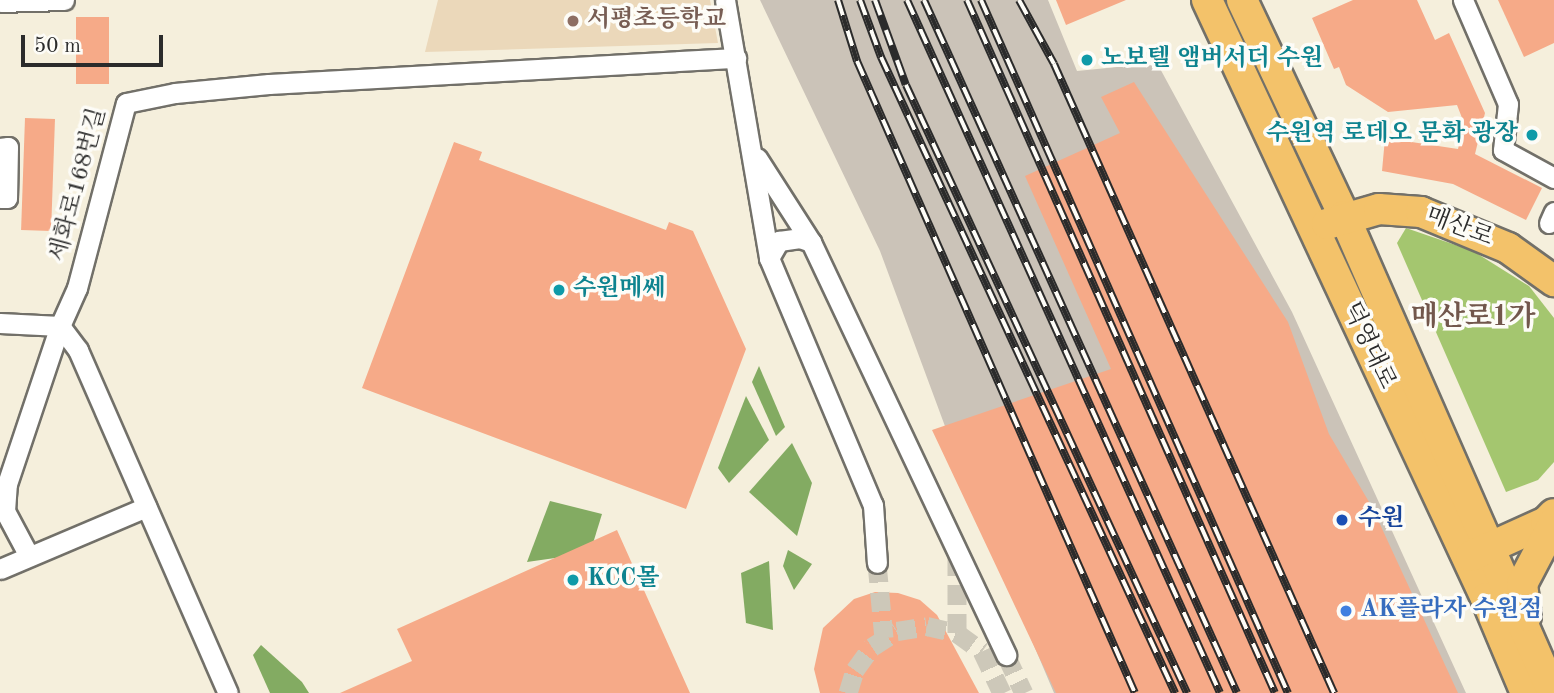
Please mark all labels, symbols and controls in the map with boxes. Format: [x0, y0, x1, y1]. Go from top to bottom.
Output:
place label: 서평초등학교 [587, 7, 726, 35]
marker: 서평초등학교 [565, 13, 581, 29]
scale bar [24, 21, 166, 65]
text: 50 m [34, 36, 81, 57]
place label: 노보텔 앰버서더 수원 [1101, 46, 1323, 74]
marker: 노보텔 앰버서더 수원 [1079, 52, 1095, 68]
street label: 세화로168번길 [45, 105, 113, 265]
place label: 수원역 로데오 문화 광장 [1266, 121, 1518, 149]
marker: 수원역 로데오 문화 광장 [1524, 127, 1540, 143]
street label: 매산로 [1421, 202, 1497, 254]
place label: 수원메쎄 [573, 276, 666, 304]
marker: 수원메쎄 [551, 282, 567, 298]
street label: 덕영대로 [1335, 298, 1401, 394]
district label: 매산로1가 [1411, 301, 1535, 335]
place label: 수원 [1358, 506, 1404, 534]
marker: 수원 [1332, 510, 1352, 530]
place label: KCC몰 [587, 566, 659, 594]
marker: KCC몰 [565, 572, 581, 588]
place label: AK플라자 수원점 [1360, 597, 1542, 625]
marker: AK플라자 수원점 [1338, 603, 1354, 619]

